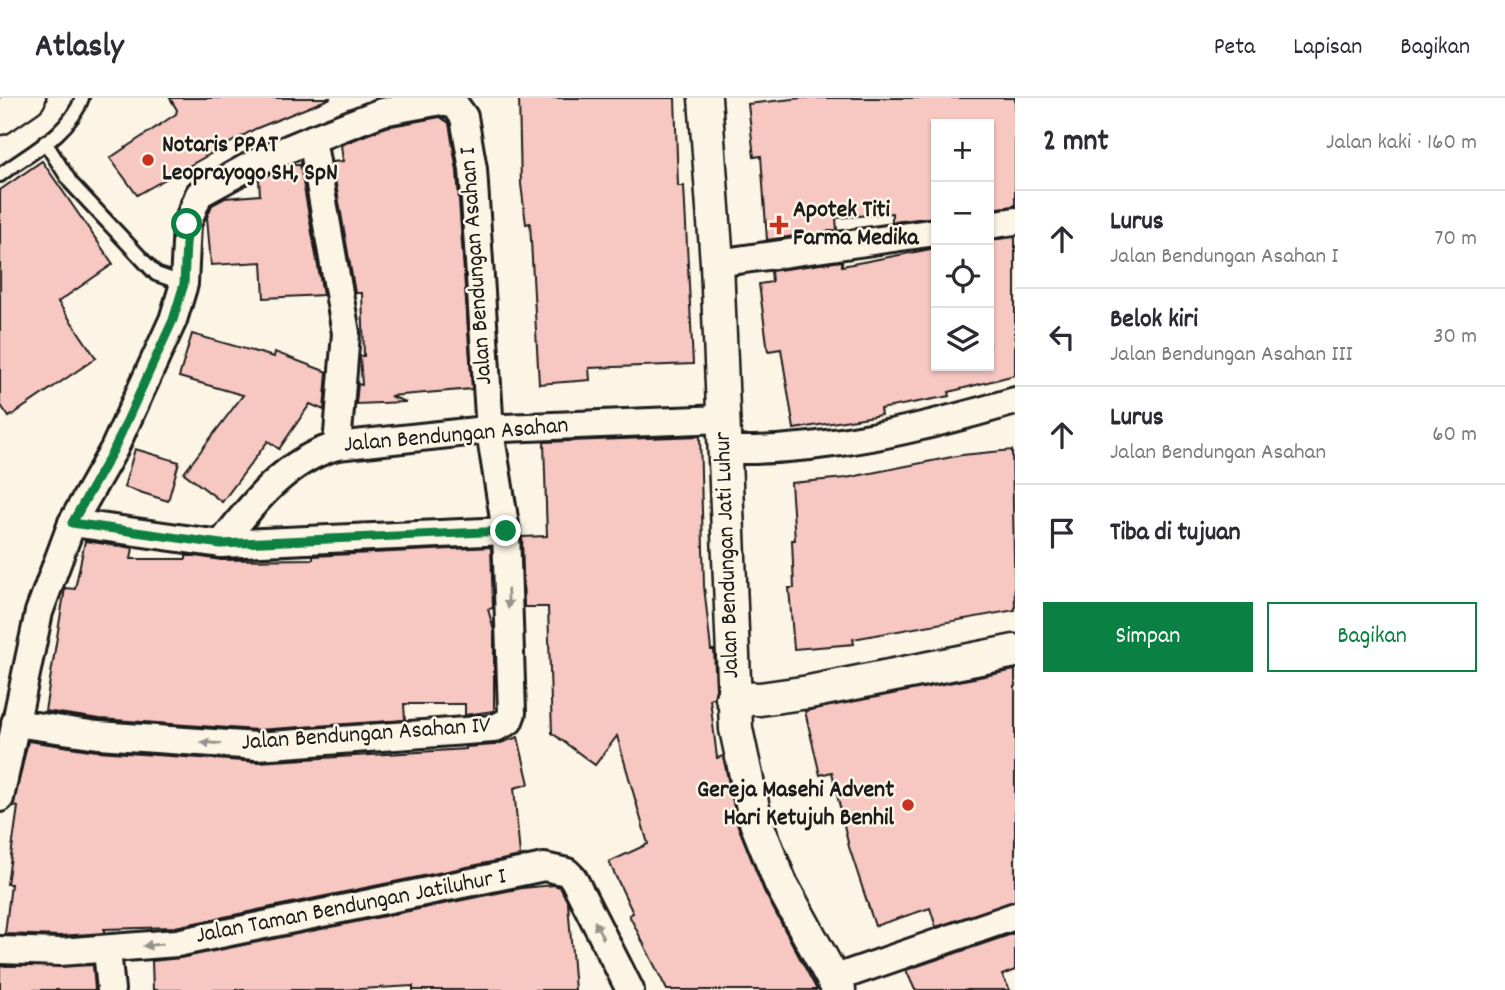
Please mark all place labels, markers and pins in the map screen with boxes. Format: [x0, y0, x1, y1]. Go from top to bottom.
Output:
place label: Notaris PPAT Leoprayogo SH, SpN [162, 129, 338, 191]
marker: Notaris PPAT Leoprayogo SH, SpN [140, 152, 156, 168]
place label: Apotek Titi Farma Medika [793, 194, 919, 256]
marker: Apotek Titi Farma Medika [771, 217, 787, 233]
place label: Gereja Masehi Advent Hari Ketujuh Benhil [697, 774, 894, 836]
marker: Gereja Masehi Advent Hari Ketujuh Benhil [900, 797, 916, 813]

